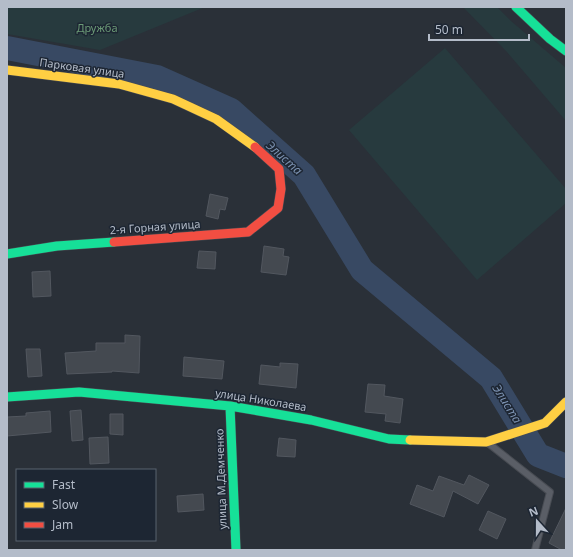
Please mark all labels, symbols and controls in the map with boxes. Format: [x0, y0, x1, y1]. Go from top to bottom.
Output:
scale bar [429, 16, 529, 42]
park label: Дружба [76, 20, 118, 35]
text: 50 m [435, 21, 463, 38]
street label: Парковая улица [39, 54, 126, 81]
water label: Элиста [263, 137, 306, 179]
street label: 2-я Горная улица [109, 216, 201, 237]
water label: Элиста [489, 381, 526, 427]
street label: улица Николаева [214, 385, 308, 414]
street label: улица М.Демченко [211, 428, 230, 530]
legend [16, 469, 156, 541]
text: Fast [52, 476, 76, 493]
text: Slow [52, 496, 79, 513]
north arrow [517, 501, 557, 541]
text: N [526, 503, 540, 520]
text: Jam [51, 516, 73, 533]

